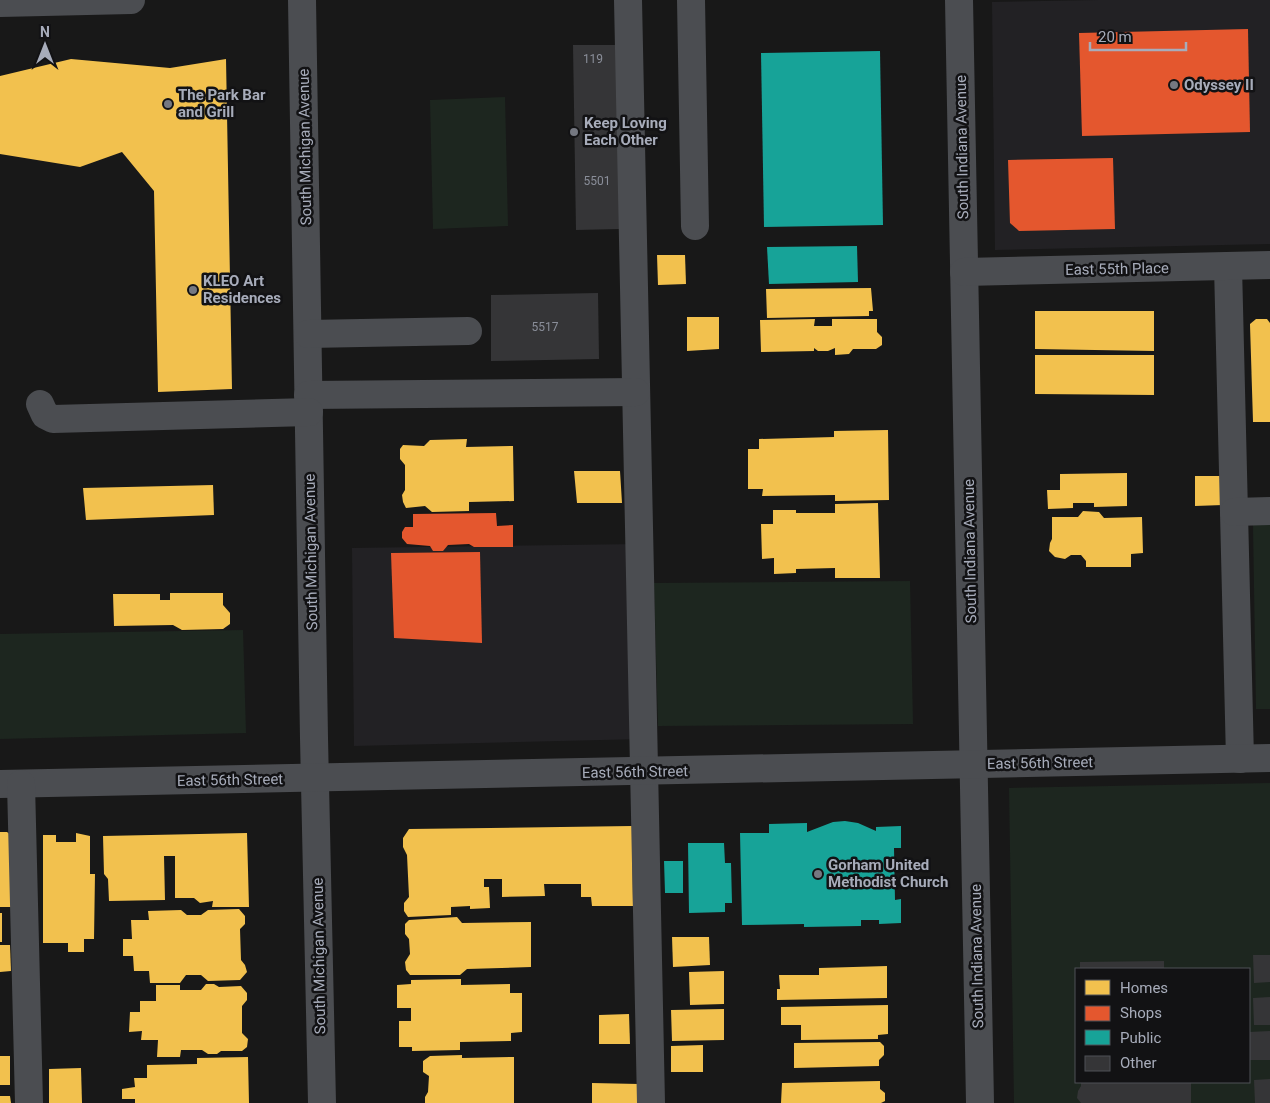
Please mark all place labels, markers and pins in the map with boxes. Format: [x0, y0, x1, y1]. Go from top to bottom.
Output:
place label: Odyssey II [1184, 76, 1254, 94]
marker: Odyssey II [1168, 79, 1180, 91]
place label: The Park Bar and Grill [178, 86, 266, 121]
marker: The Park Bar and Grill [162, 98, 174, 110]
place label: Keep Loving Each Other [584, 114, 667, 149]
marker: Keep Loving Each Other [568, 126, 580, 138]
place label: KLEO Art Residences [203, 272, 281, 307]
marker: KLEO Art Residences [187, 284, 199, 296]
place label: Gorham United Methodist Church [828, 856, 948, 891]
marker: Gorham United Methodist Church [812, 868, 824, 880]

